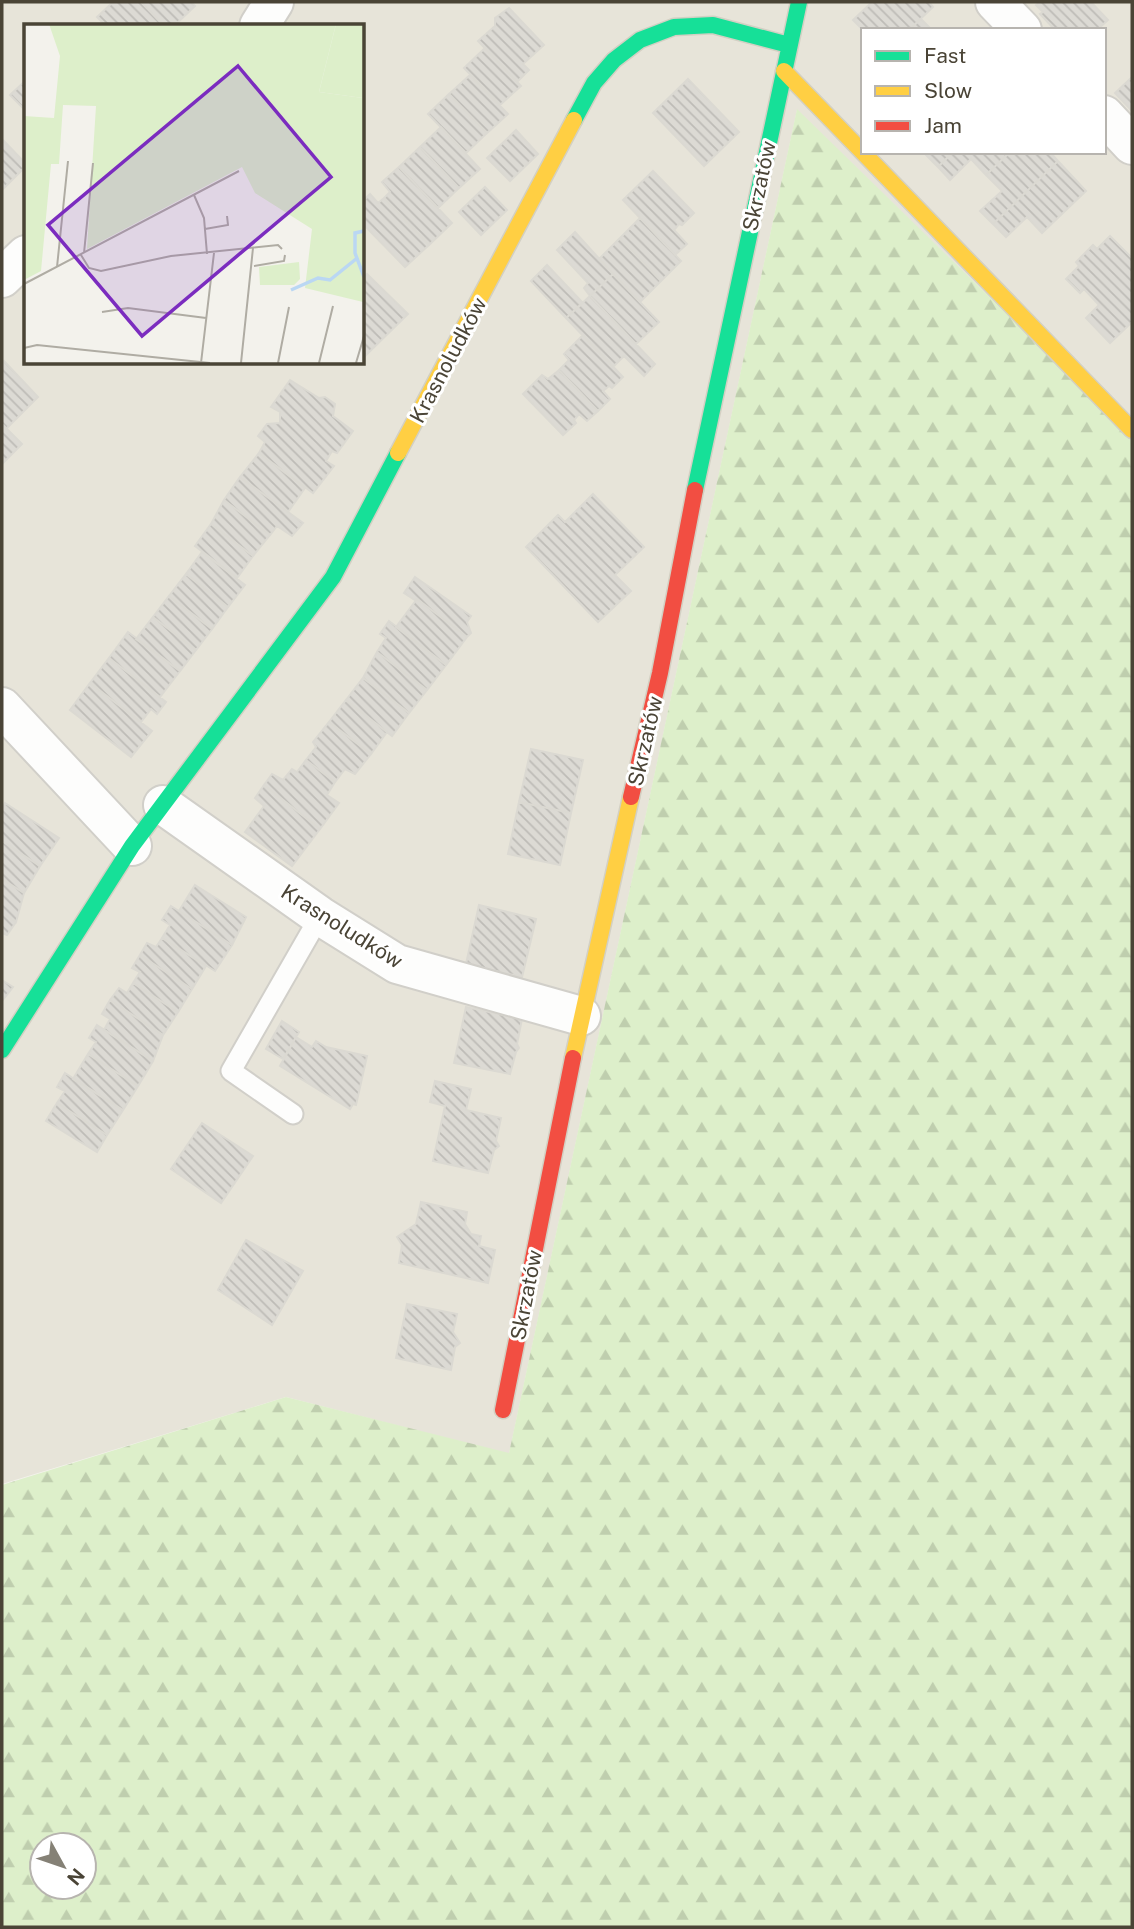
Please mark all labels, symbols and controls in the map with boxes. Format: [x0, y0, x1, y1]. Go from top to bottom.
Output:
inset map [24, 24, 364, 364]
legend [861, 28, 1106, 154]
text: Fast [924, 43, 966, 68]
text: Slow [924, 78, 972, 103]
text: Jam [924, 113, 962, 138]
street label: Skrzatów [737, 139, 781, 233]
street label: Krasnoludków [404, 293, 492, 427]
street label: Skrzatów [623, 694, 667, 788]
street label: Krasnoludków [277, 879, 407, 973]
street label: Skrzatów [505, 1248, 547, 1342]
north arrow [28, 1831, 98, 1901]
text: N [63, 1864, 89, 1890]

